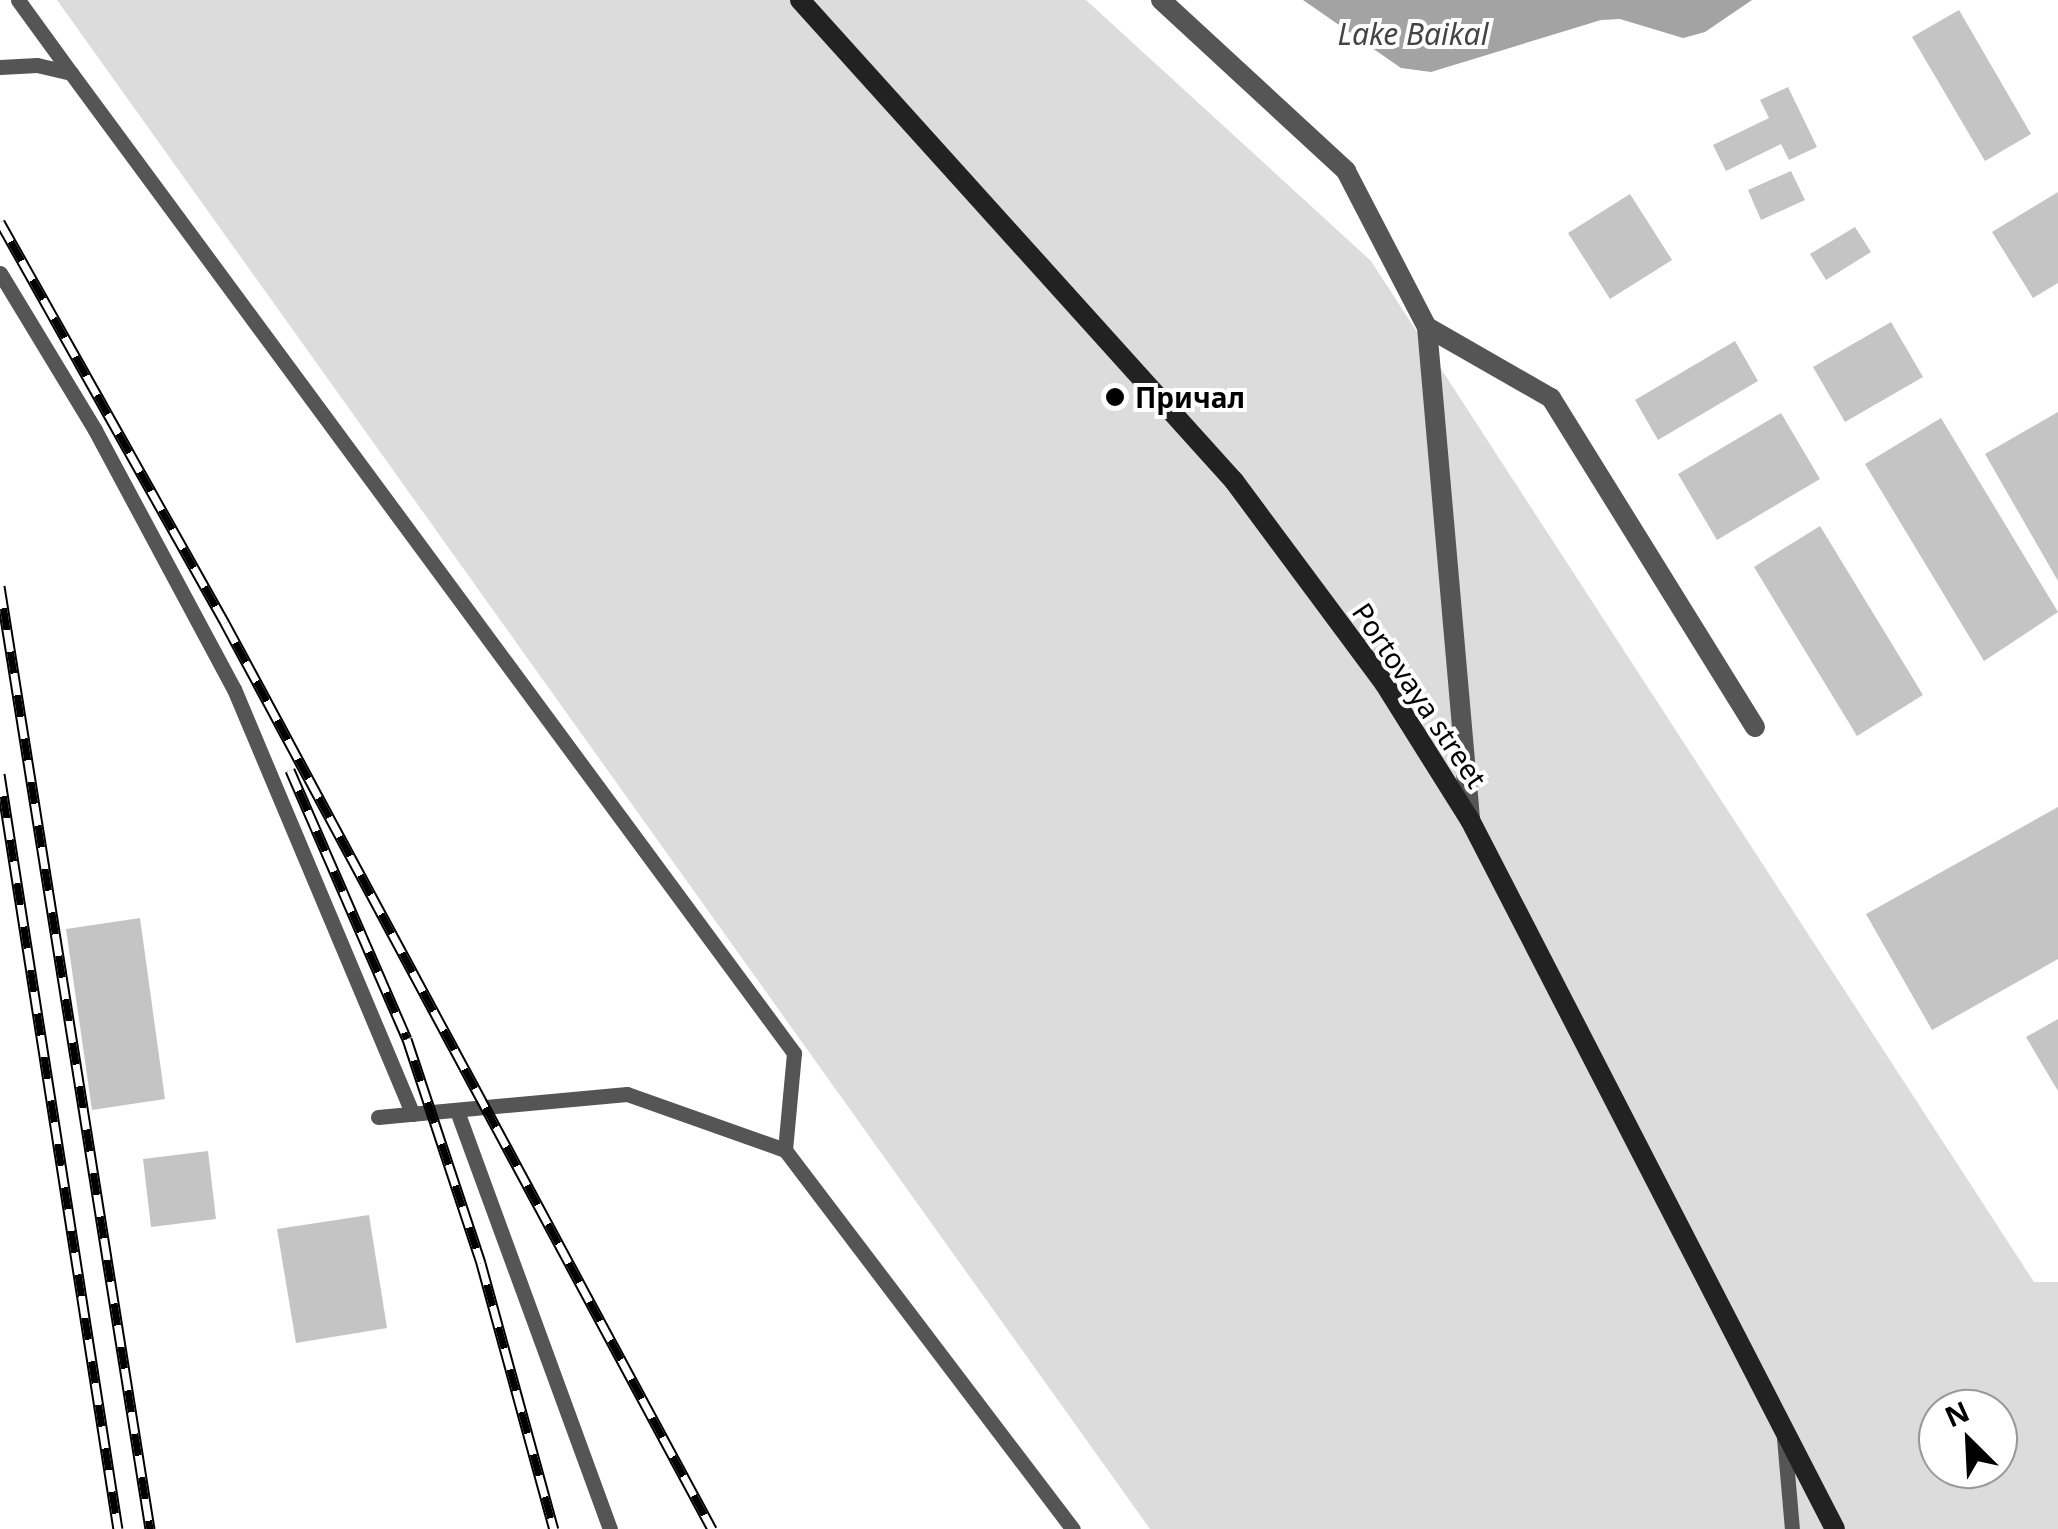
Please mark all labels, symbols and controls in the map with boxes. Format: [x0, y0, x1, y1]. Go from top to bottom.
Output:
water label: Lake Baikal [1338, 16, 1488, 52]
place label: Причал [1135, 380, 1245, 414]
marker: Причал [1104, 386, 1126, 408]
street label: Portovaya street [1346, 596, 1494, 794]
north arrow [1918, 1389, 2018, 1489]
text: N [1938, 1391, 1975, 1435]

